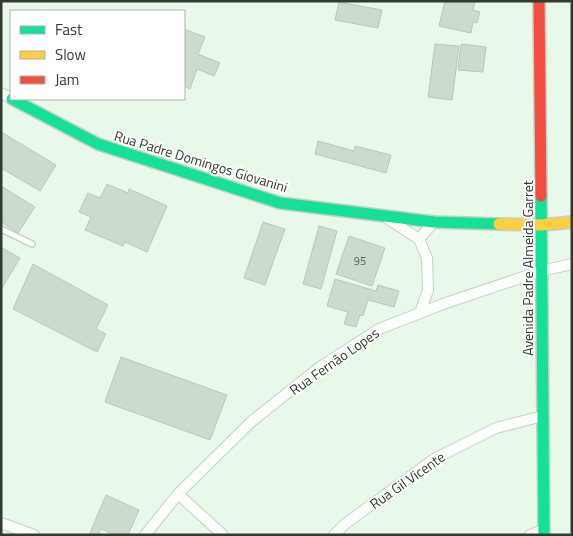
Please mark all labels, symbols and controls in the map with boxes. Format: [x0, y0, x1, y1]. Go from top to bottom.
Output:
legend [10, 10, 185, 100]
text: Fast [55, 18, 83, 41]
text: Slow [55, 43, 86, 66]
text: Jam [55, 68, 79, 91]
street label: Rua Padre Domingos Giovanini [112, 125, 290, 197]
street label: Avenida Padre Almeida Garret [517, 180, 538, 356]
house number: 95 [354, 253, 366, 269]
street label: Rua Fernão Lopes [285, 322, 383, 400]
street label: Rua Gil Vicente [365, 446, 449, 514]

